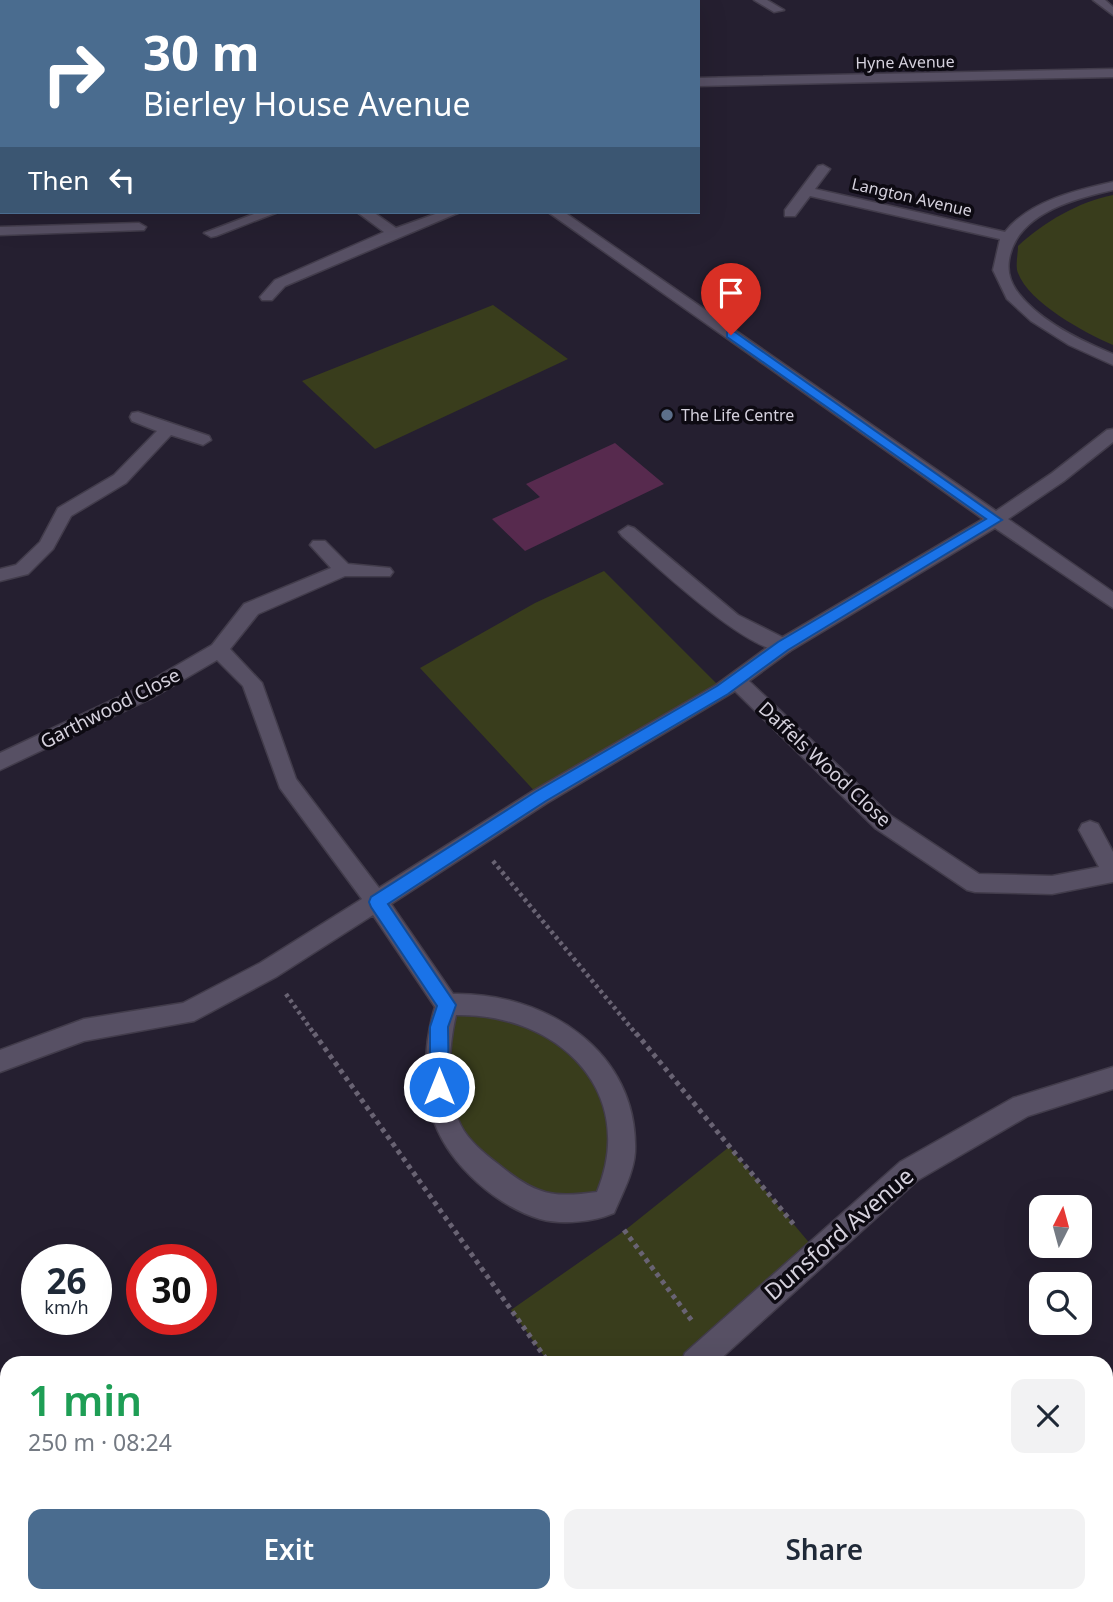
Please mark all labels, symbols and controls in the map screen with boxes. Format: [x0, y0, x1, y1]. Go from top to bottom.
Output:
text: 30 m [143, 19, 260, 85]
icon: right [28, 28, 119, 119]
street label: Hyne Avenue [855, 50, 955, 74]
text: Bierley House Avenue [143, 82, 471, 125]
icon: left [103, 161, 141, 199]
text: Then [28, 162, 89, 198]
street label: Langton Avenue [850, 172, 974, 222]
pin [701, 263, 761, 335]
icon: arrive [712, 274, 750, 312]
place label: The Life Centre [681, 404, 794, 426]
marker: The Life Centre [659, 407, 675, 423]
street label: Garthwood Close [36, 662, 184, 754]
street label: Daffels Wood Close [753, 696, 897, 832]
position arrow [402, 1050, 476, 1124]
street label: Dunsford Avenue [757, 1160, 920, 1307]
north arrow [1029, 1195, 1092, 1258]
map controls [1029, 1195, 1092, 1335]
speed limit sign: 30 [126, 1244, 217, 1335]
text: 26 [46, 1257, 87, 1304]
button: search [1029, 1272, 1092, 1335]
text: km/h [44, 1295, 89, 1319]
text: 1 min [28, 1371, 142, 1428]
button: close [1011, 1379, 1085, 1453]
text: 250 m · 08:24 [28, 1426, 172, 1458]
button: Exit [28, 1509, 550, 1589]
button: Share [564, 1509, 1085, 1589]

